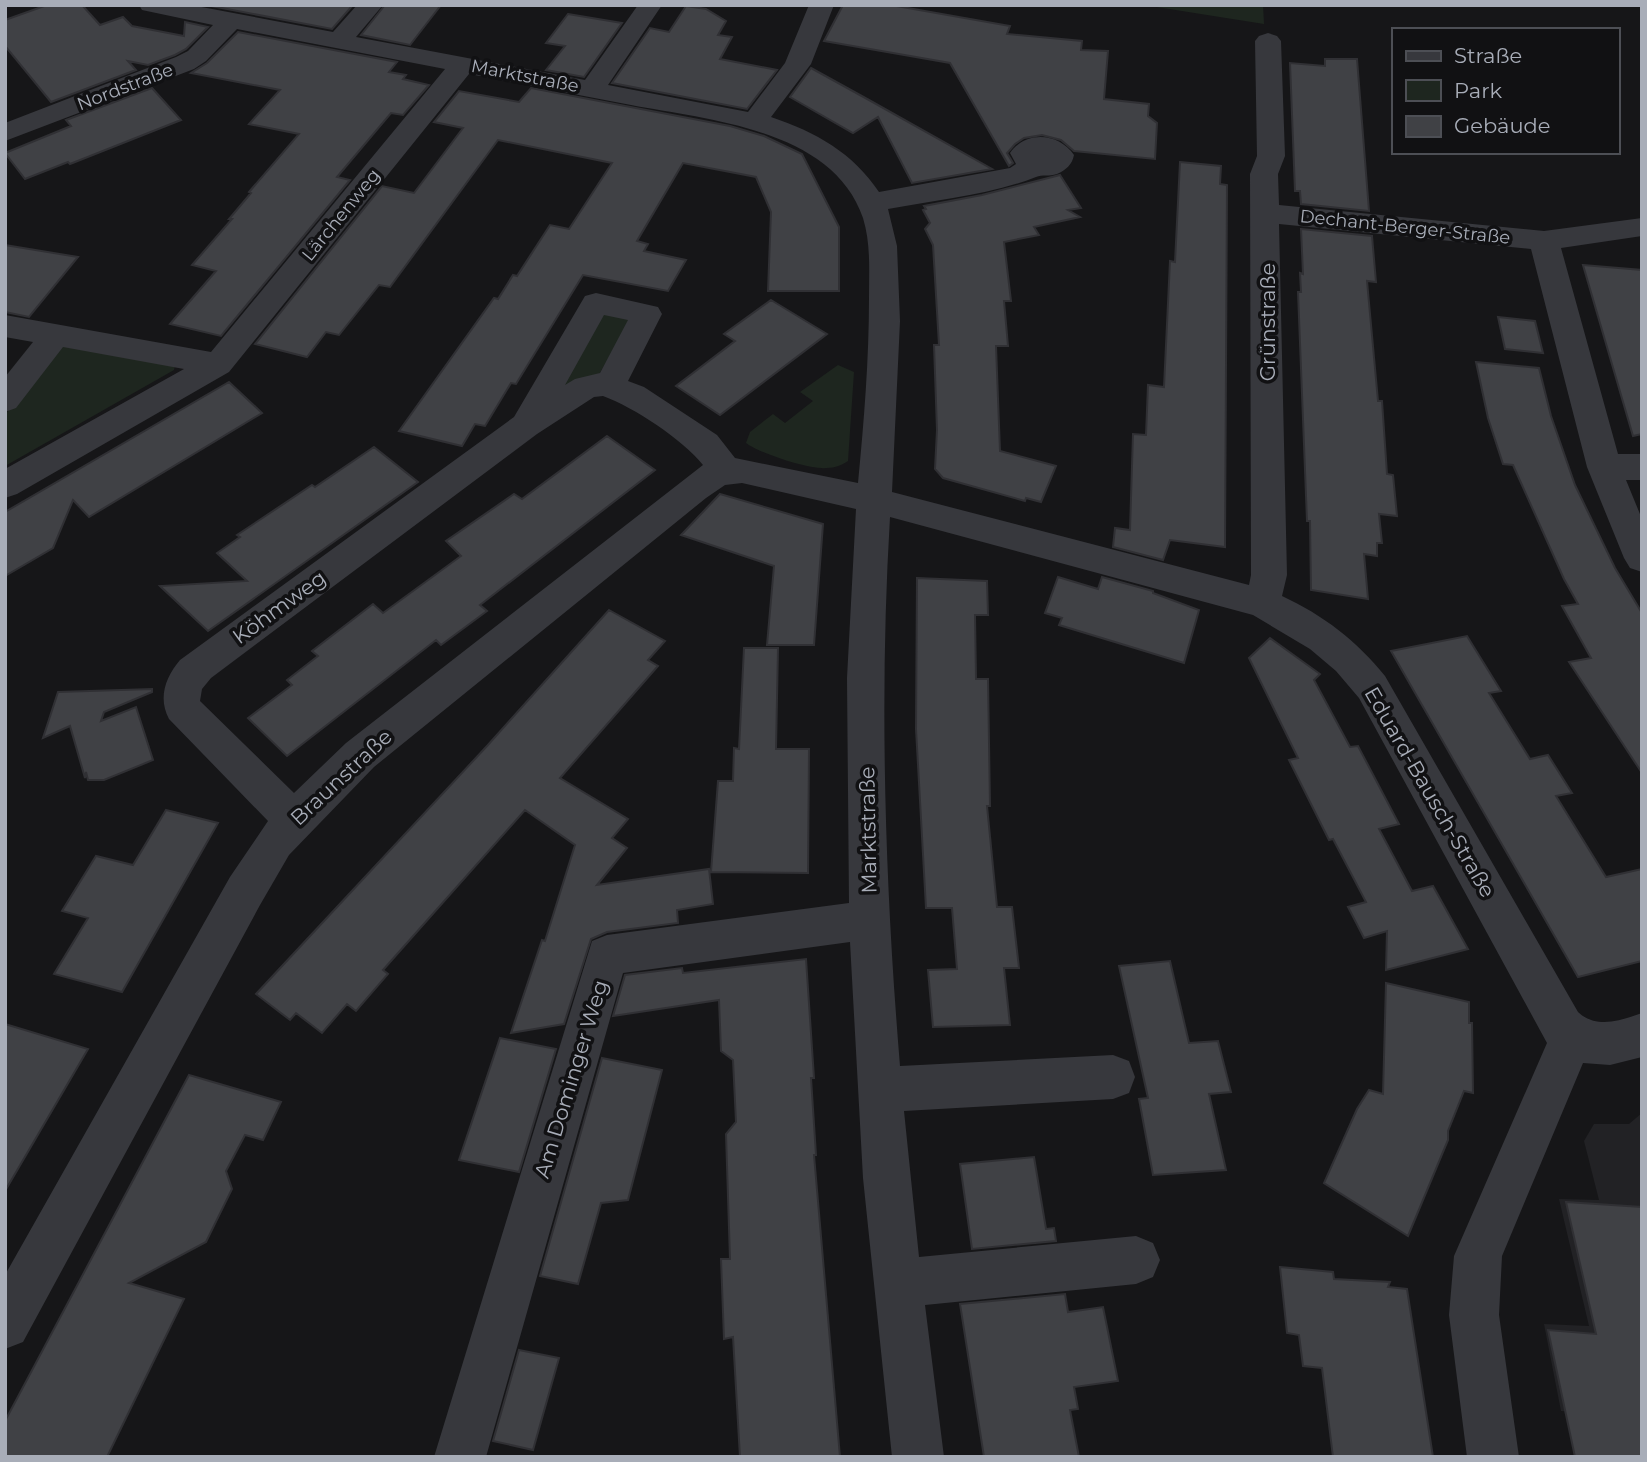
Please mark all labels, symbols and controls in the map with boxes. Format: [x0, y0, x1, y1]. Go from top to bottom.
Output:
legend [1392, 28, 1619, 154]
text: Straße [1454, 43, 1522, 68]
street label: Marktstraße [469, 55, 581, 97]
street label: Nordstraße [74, 59, 176, 115]
text: Park [1454, 78, 1502, 103]
text: Gebäude [1454, 113, 1551, 138]
street label: Lärchenweg [297, 165, 385, 265]
street label: Dechant-Berger-Straße [1299, 205, 1511, 249]
street label: Grünstraße [1255, 263, 1280, 381]
street label: Köhmweg [228, 565, 330, 649]
street label: Eduard-Bausch-Straße [1359, 682, 1501, 902]
street label: Braunstraße [285, 724, 397, 830]
street label: Marktstraße [854, 766, 882, 894]
street label: Am Dominger Weg [529, 977, 613, 1181]

